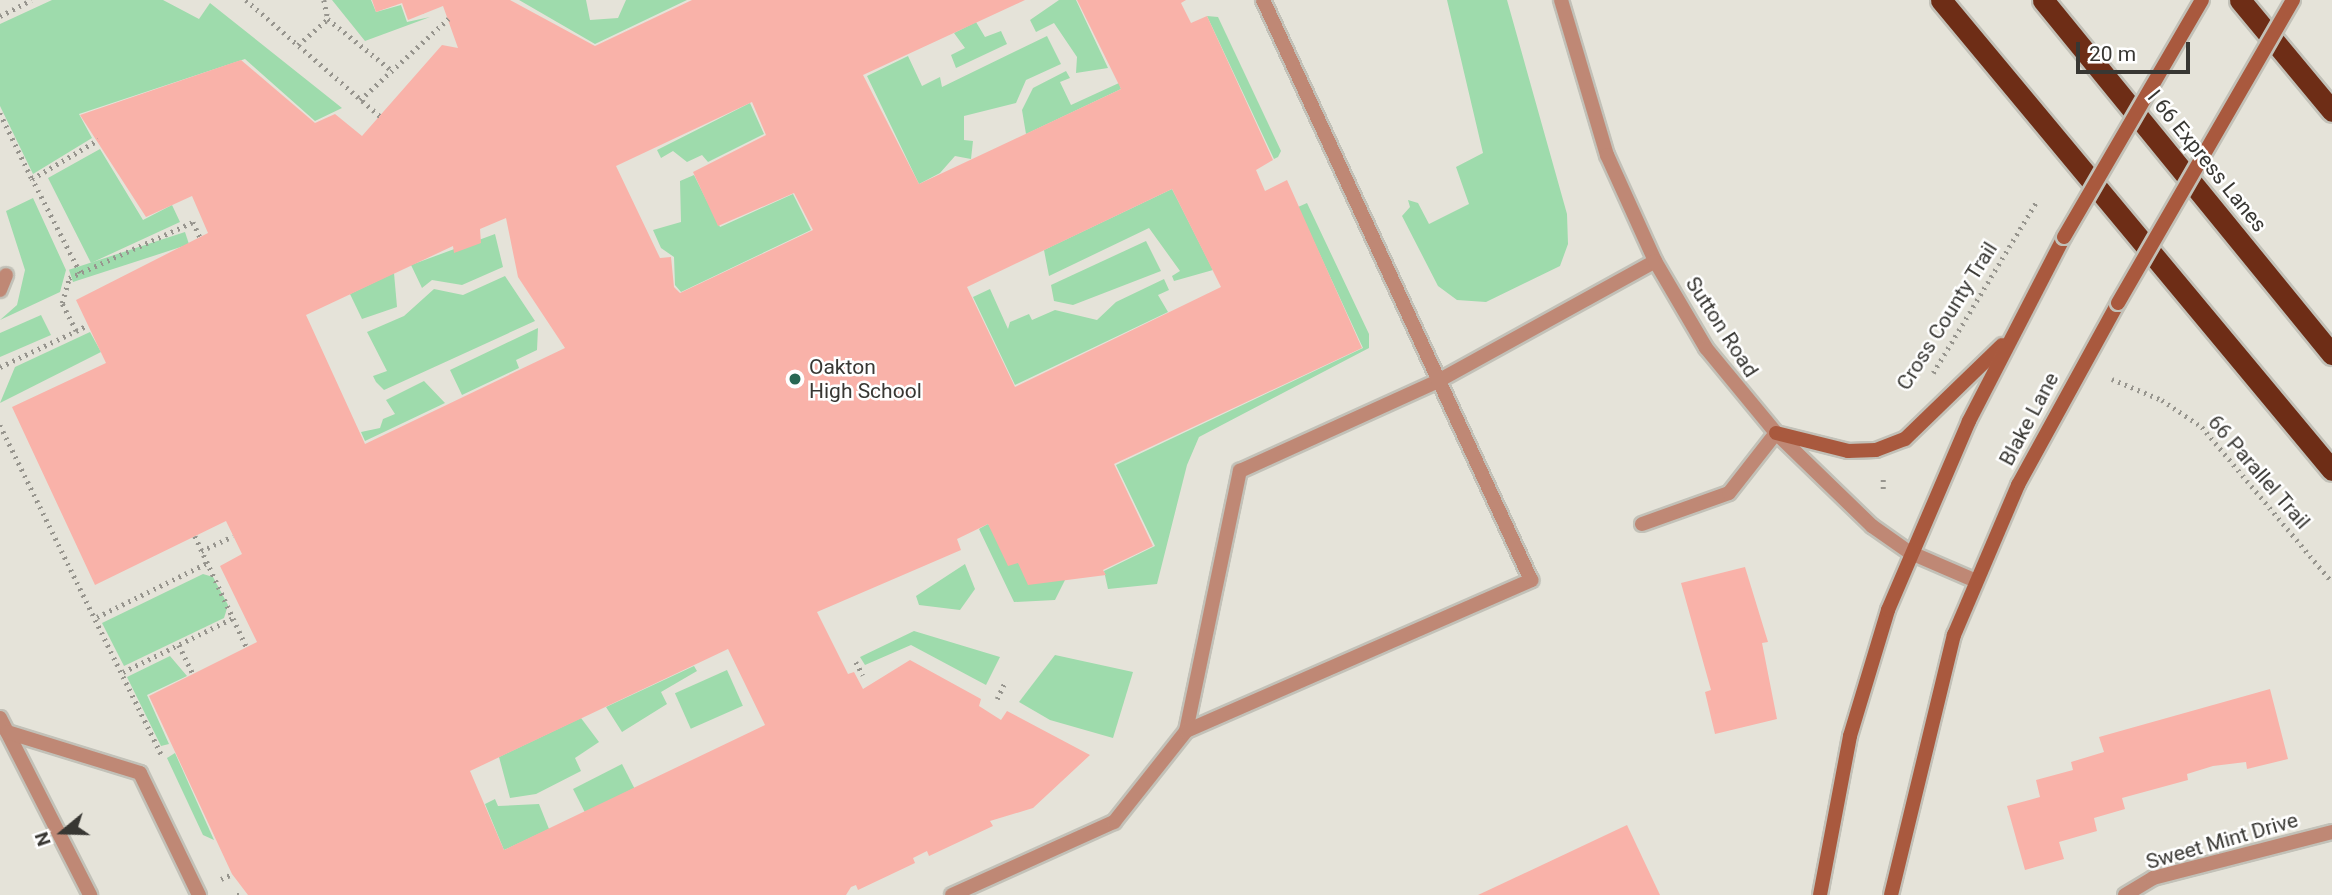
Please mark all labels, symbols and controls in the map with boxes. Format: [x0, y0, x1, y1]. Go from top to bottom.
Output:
scale bar [2080, 28, 2194, 72]
text: 20 m [2089, 42, 2136, 66]
street label: I 66 Express Lanes [2142, 85, 2272, 237]
street label: Cross County Trail [1891, 237, 2003, 395]
street label: Sutton Road [1680, 272, 1764, 382]
place label: Oakton High School [809, 354, 922, 404]
street label: Blake Lane [1994, 368, 2064, 470]
marker: Oakton High School [787, 371, 803, 387]
street label: 66 Parallel Trail [2202, 410, 2316, 534]
north arrow [28, 797, 98, 867]
street label: Sweet Mint Drive [2143, 807, 2301, 875]
text: N [30, 829, 56, 849]

